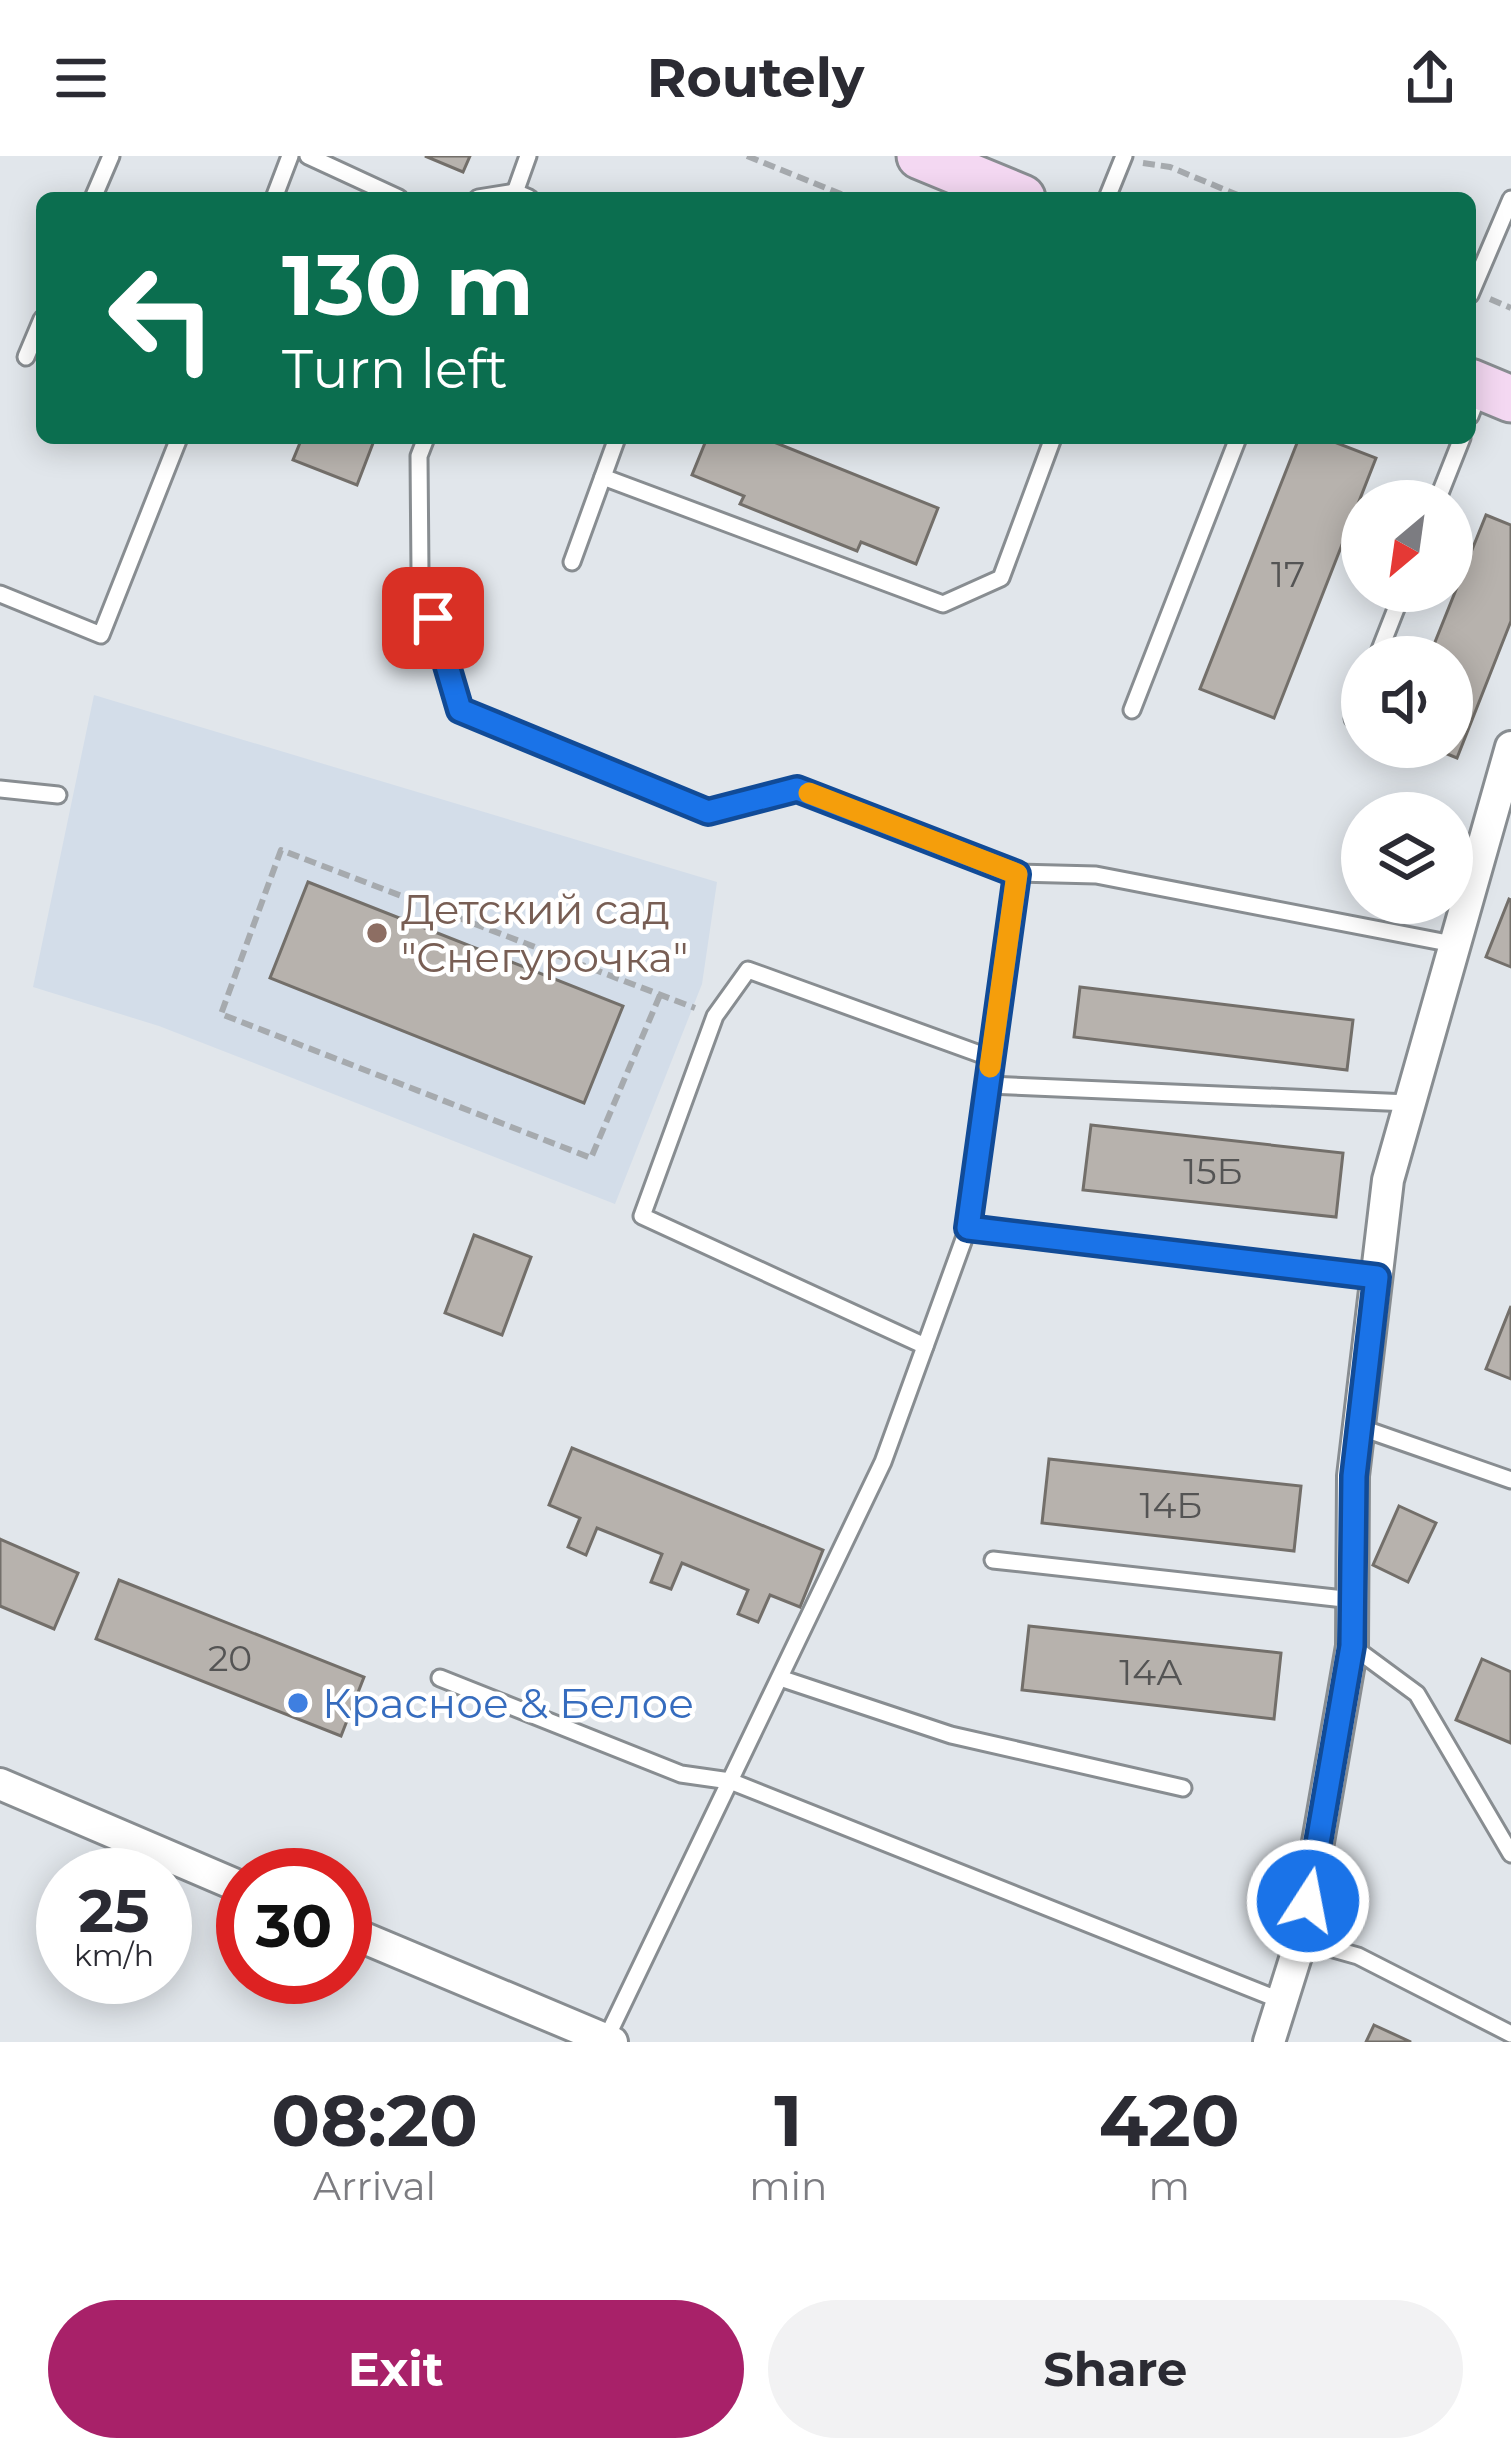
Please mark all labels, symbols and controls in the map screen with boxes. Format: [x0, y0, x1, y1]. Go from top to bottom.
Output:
icon: menu [48, 45, 114, 111]
text: Routely [647, 45, 864, 111]
icon: share [1397, 45, 1463, 111]
text: 130 m [282, 234, 534, 336]
icon: left [84, 240, 240, 396]
text: Turn left [282, 336, 508, 402]
north arrow [1341, 480, 1473, 612]
map controls [1341, 480, 1473, 924]
house number: 17 [1271, 552, 1305, 596]
pin [382, 567, 484, 669]
icon: arrive [400, 585, 466, 651]
button: sound [1341, 636, 1473, 768]
button: layers [1341, 792, 1473, 924]
place label: Детский сад "Снегурочка" [401, 883, 689, 983]
marker: Детский сад "Снегурочка" [364, 920, 390, 946]
house number: 15Б [1183, 1149, 1243, 1193]
house number: 14Б [1140, 1483, 1202, 1527]
house number: 20 [208, 1636, 252, 1680]
house number: 14А [1119, 1650, 1183, 1694]
place label: Красное & Белое [322, 1677, 694, 1729]
marker: Красное & Белое [285, 1690, 311, 1716]
position arrow [1245, 1838, 1371, 1964]
speed limit sign: 30 [216, 1848, 372, 2004]
text: 25 [78, 1874, 150, 1947]
text: km/h [74, 1937, 154, 1974]
text: 08:20 [271, 2076, 478, 2164]
text: 1 [774, 2076, 802, 2164]
text: 420 [1099, 2076, 1240, 2164]
text: Arrival [313, 2162, 436, 2210]
text: min [749, 2162, 827, 2210]
text: m [1149, 2162, 1190, 2210]
button: Exit [48, 2300, 744, 2438]
button: Share [768, 2300, 1463, 2438]

